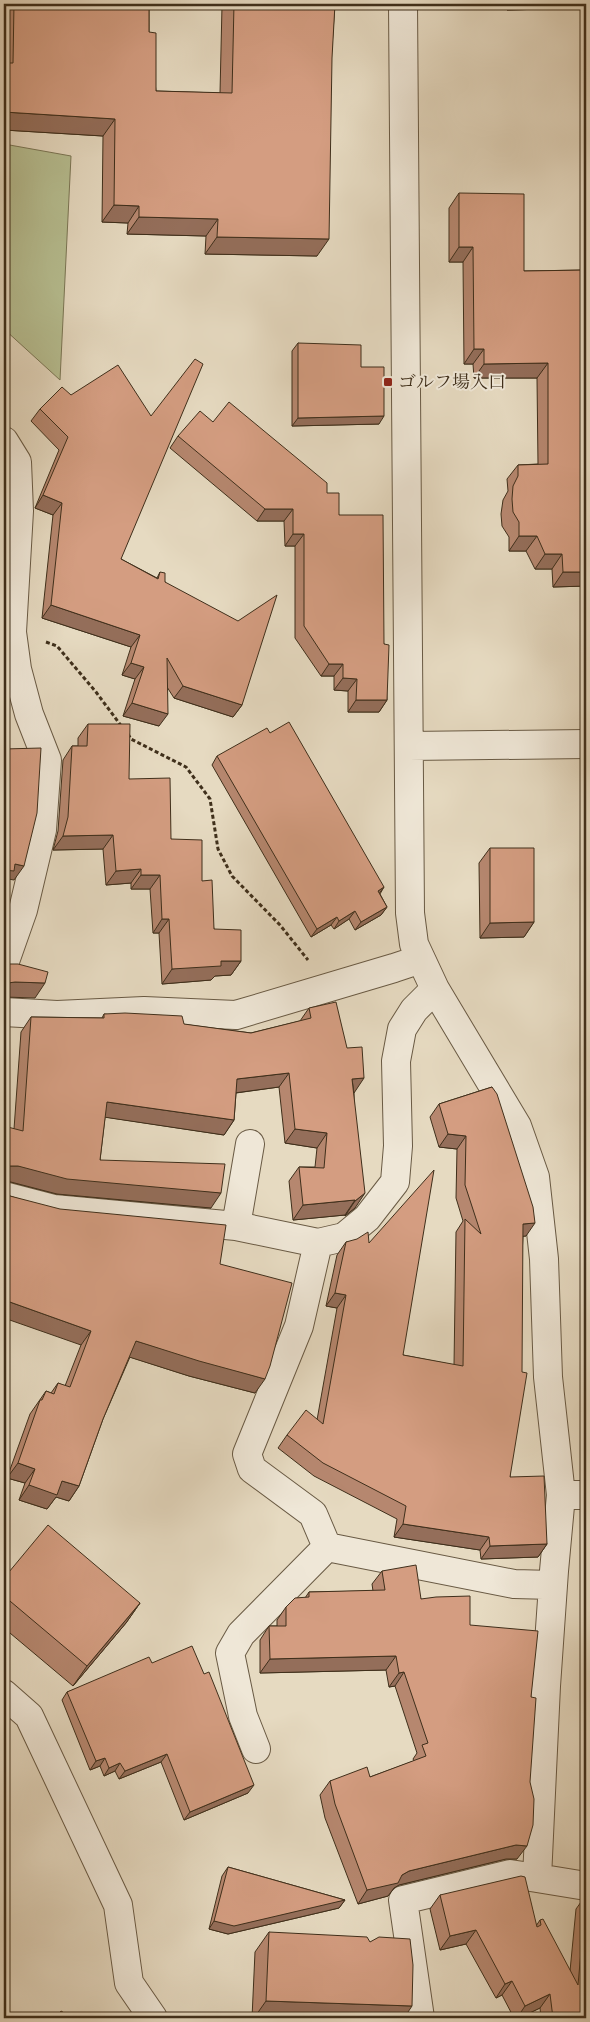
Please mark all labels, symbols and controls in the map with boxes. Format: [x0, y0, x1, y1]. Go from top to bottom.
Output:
place label: ゴルフ場入口 [398, 370, 506, 395]
marker: ゴルフ場入口 [382, 376, 394, 388]

